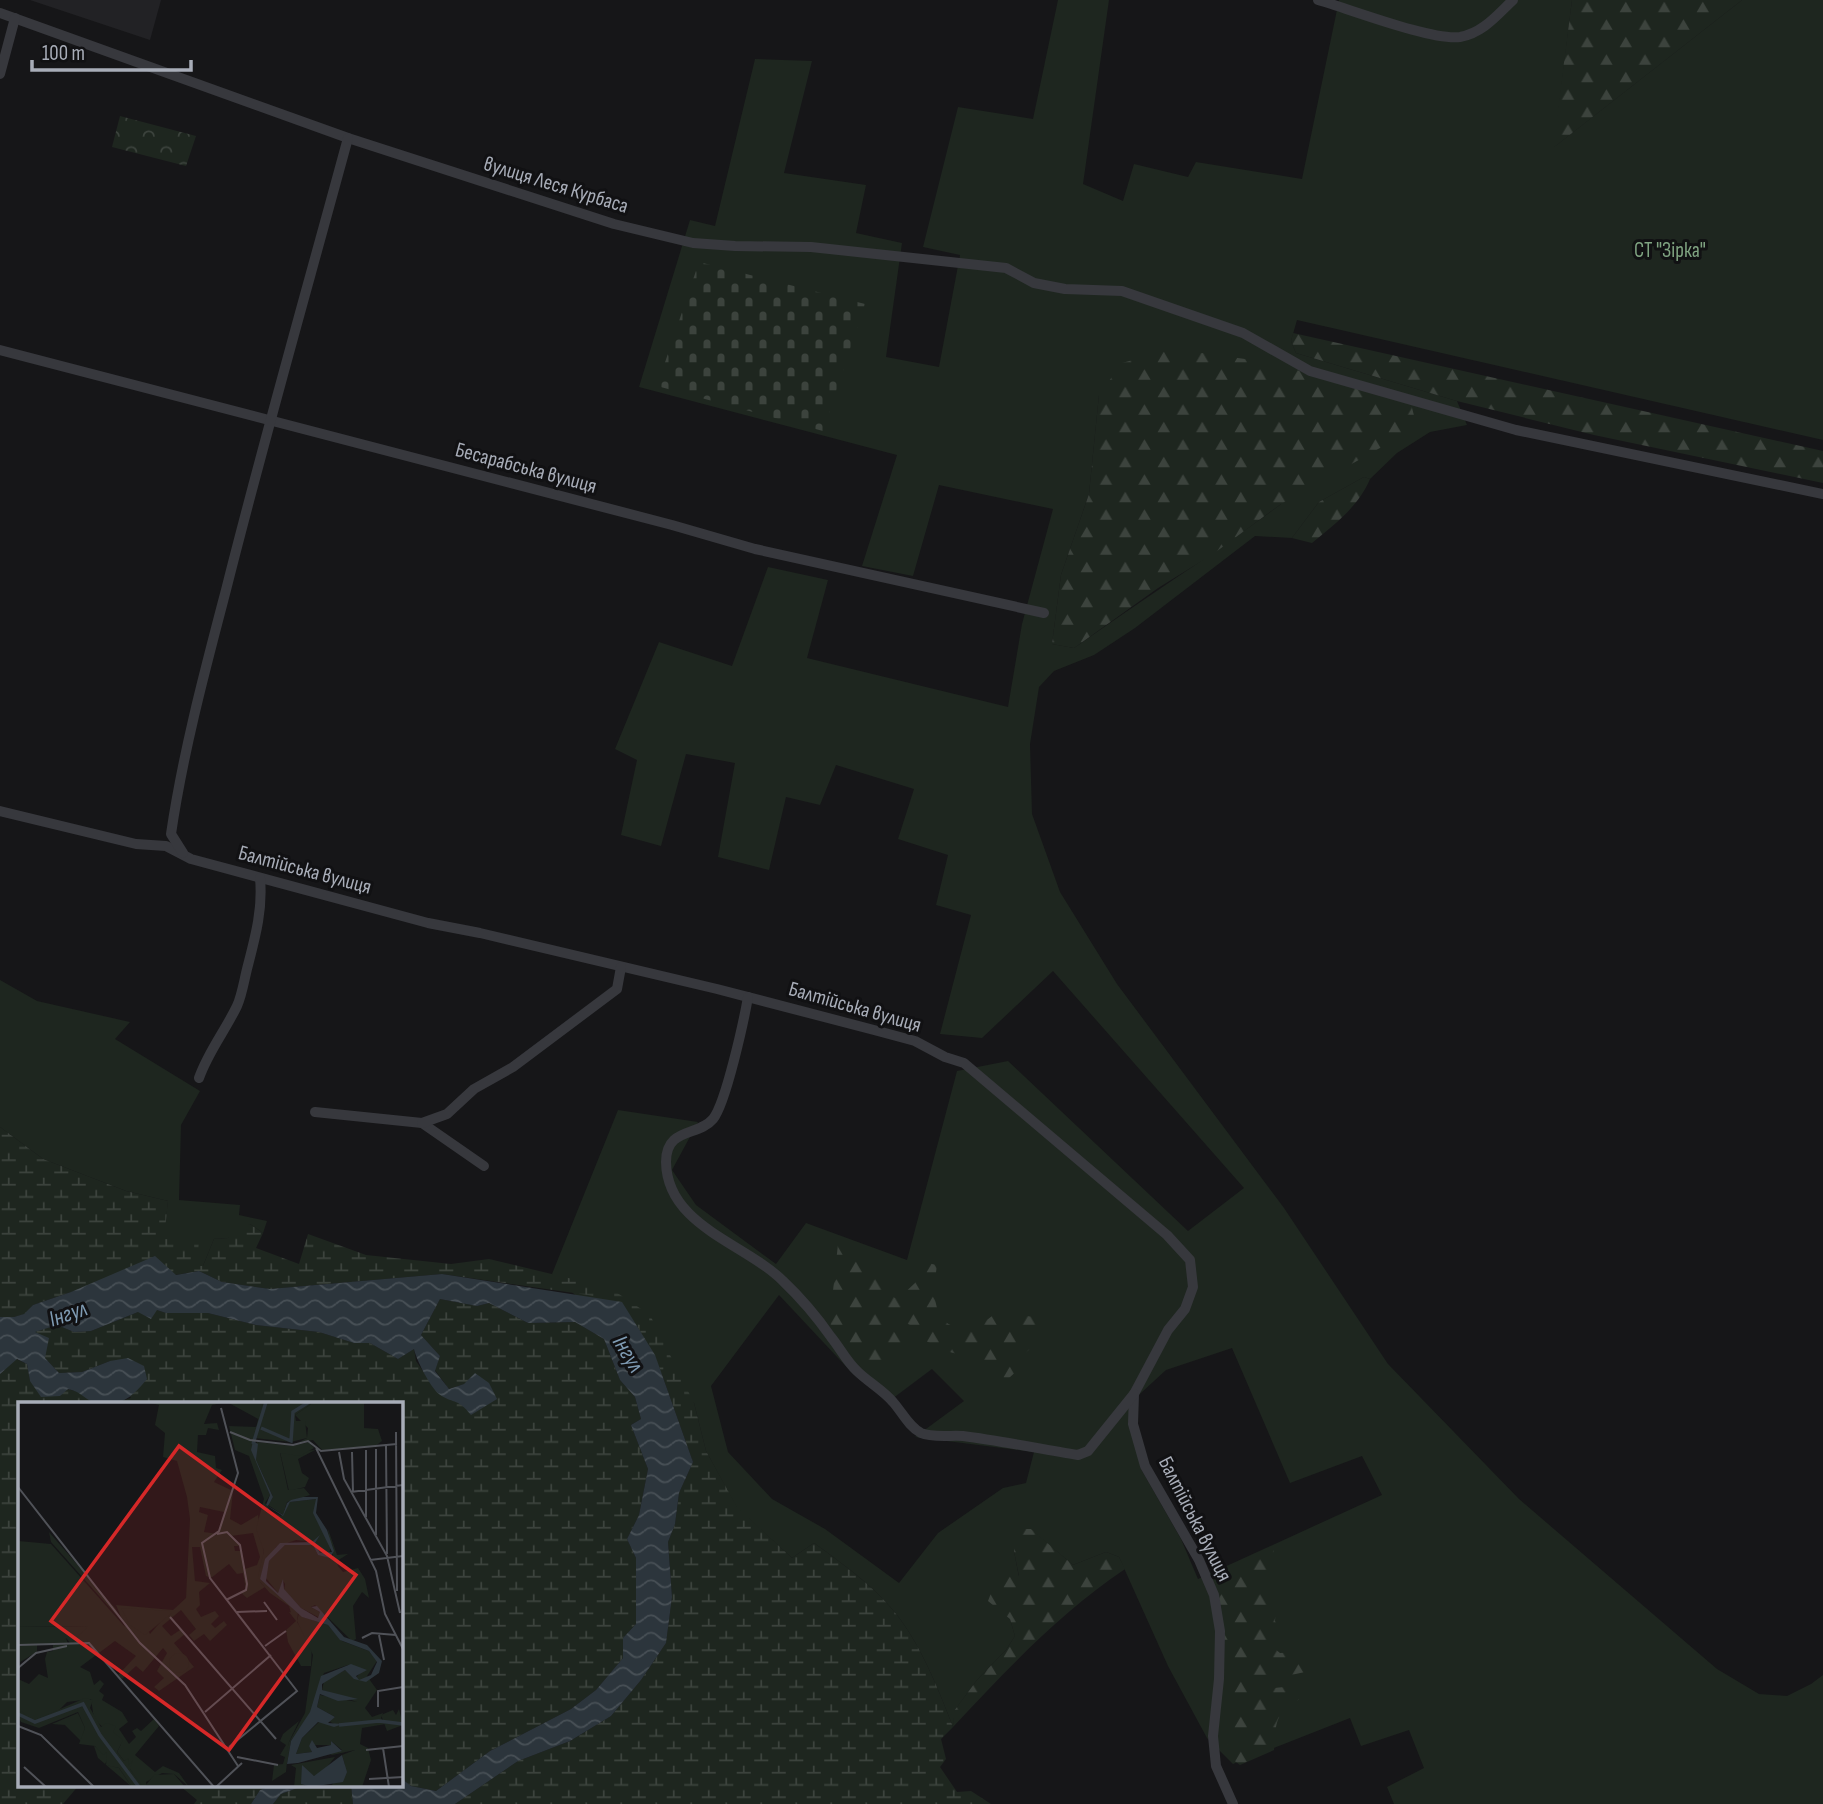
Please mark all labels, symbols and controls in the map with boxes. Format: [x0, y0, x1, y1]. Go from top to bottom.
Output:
scale bar [32, 28, 191, 72]
text: 100 m [42, 41, 85, 66]
street label: вулиця Леся Курбаса [481, 151, 631, 219]
park label: СТ "Зірка" [1634, 238, 1706, 263]
street label: Бесарабська вулиця [453, 437, 599, 499]
street label: Балтійська вулиця [236, 840, 374, 900]
street label: Балтійська вулиця [786, 976, 924, 1038]
water label: Інгул [45, 1294, 91, 1333]
water label: Інгул [606, 1330, 650, 1378]
inset map [18, 1402, 402, 1786]
street label: Балтійська вулиця [1153, 1452, 1237, 1586]

